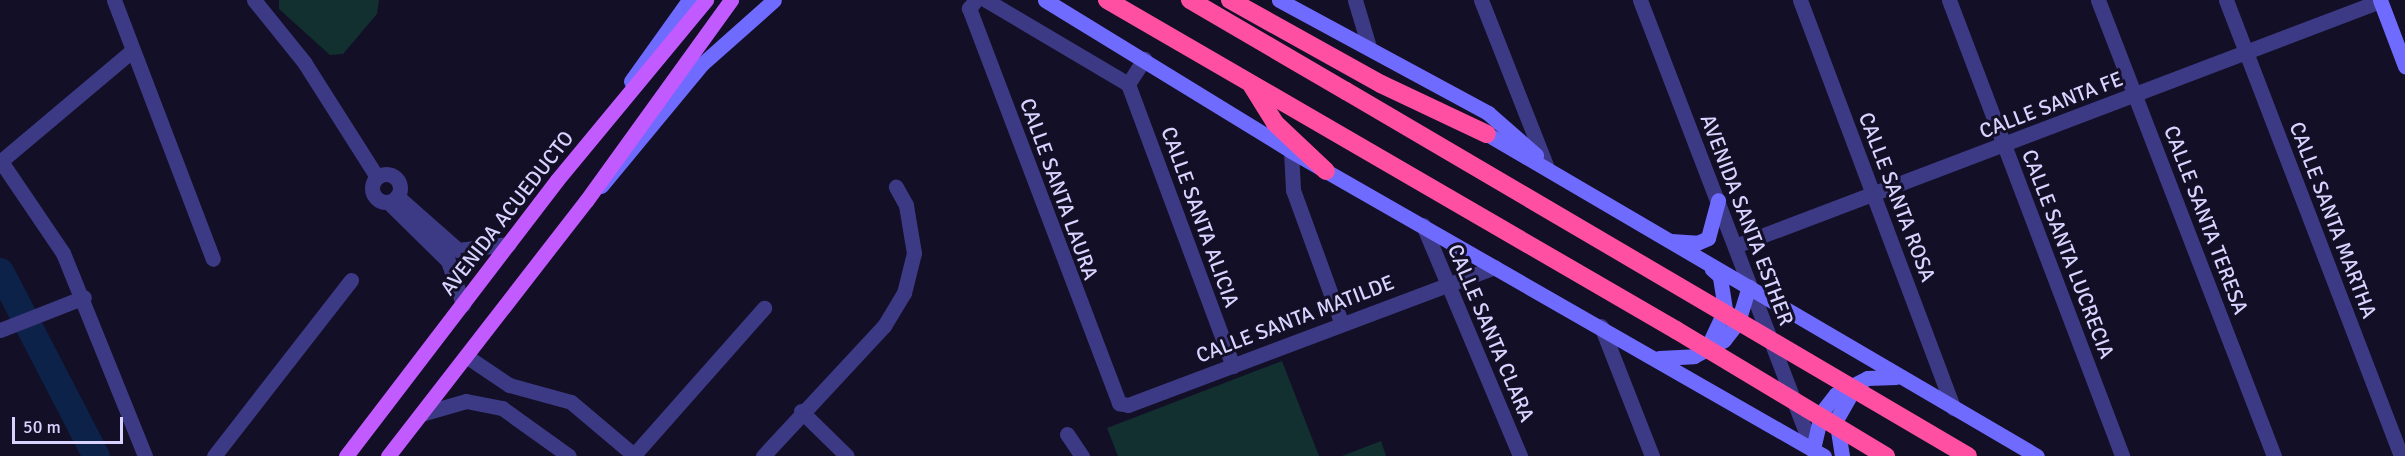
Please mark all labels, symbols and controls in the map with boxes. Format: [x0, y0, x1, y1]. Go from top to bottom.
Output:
street label: CALLE SANTA FE [1976, 66, 2126, 144]
street label: CALLE SANTA LAURA [1014, 95, 1104, 283]
street label: CALLE SANTA ROSA [1853, 109, 1941, 285]
street label: AVENIDA SANTA ESTHER [1695, 111, 1799, 329]
street label: CALLE SANTA MARTHA [2284, 118, 2382, 322]
street label: CALLE SANTA TERESA [2158, 122, 2254, 318]
street label: CALLE SANTA ALICIA [1156, 123, 1244, 311]
street label: AVENIDA ACUEDUCTO [435, 126, 579, 300]
street label: CALLE SANTA LUCRECIA [2017, 146, 2119, 362]
street label: CALLE SANTA CLARA [1442, 240, 1540, 426]
street label: CALLE SANTA MATILDE [1192, 270, 1398, 368]
scale bar [15, 405, 126, 443]
text: 50 m [23, 416, 61, 438]

